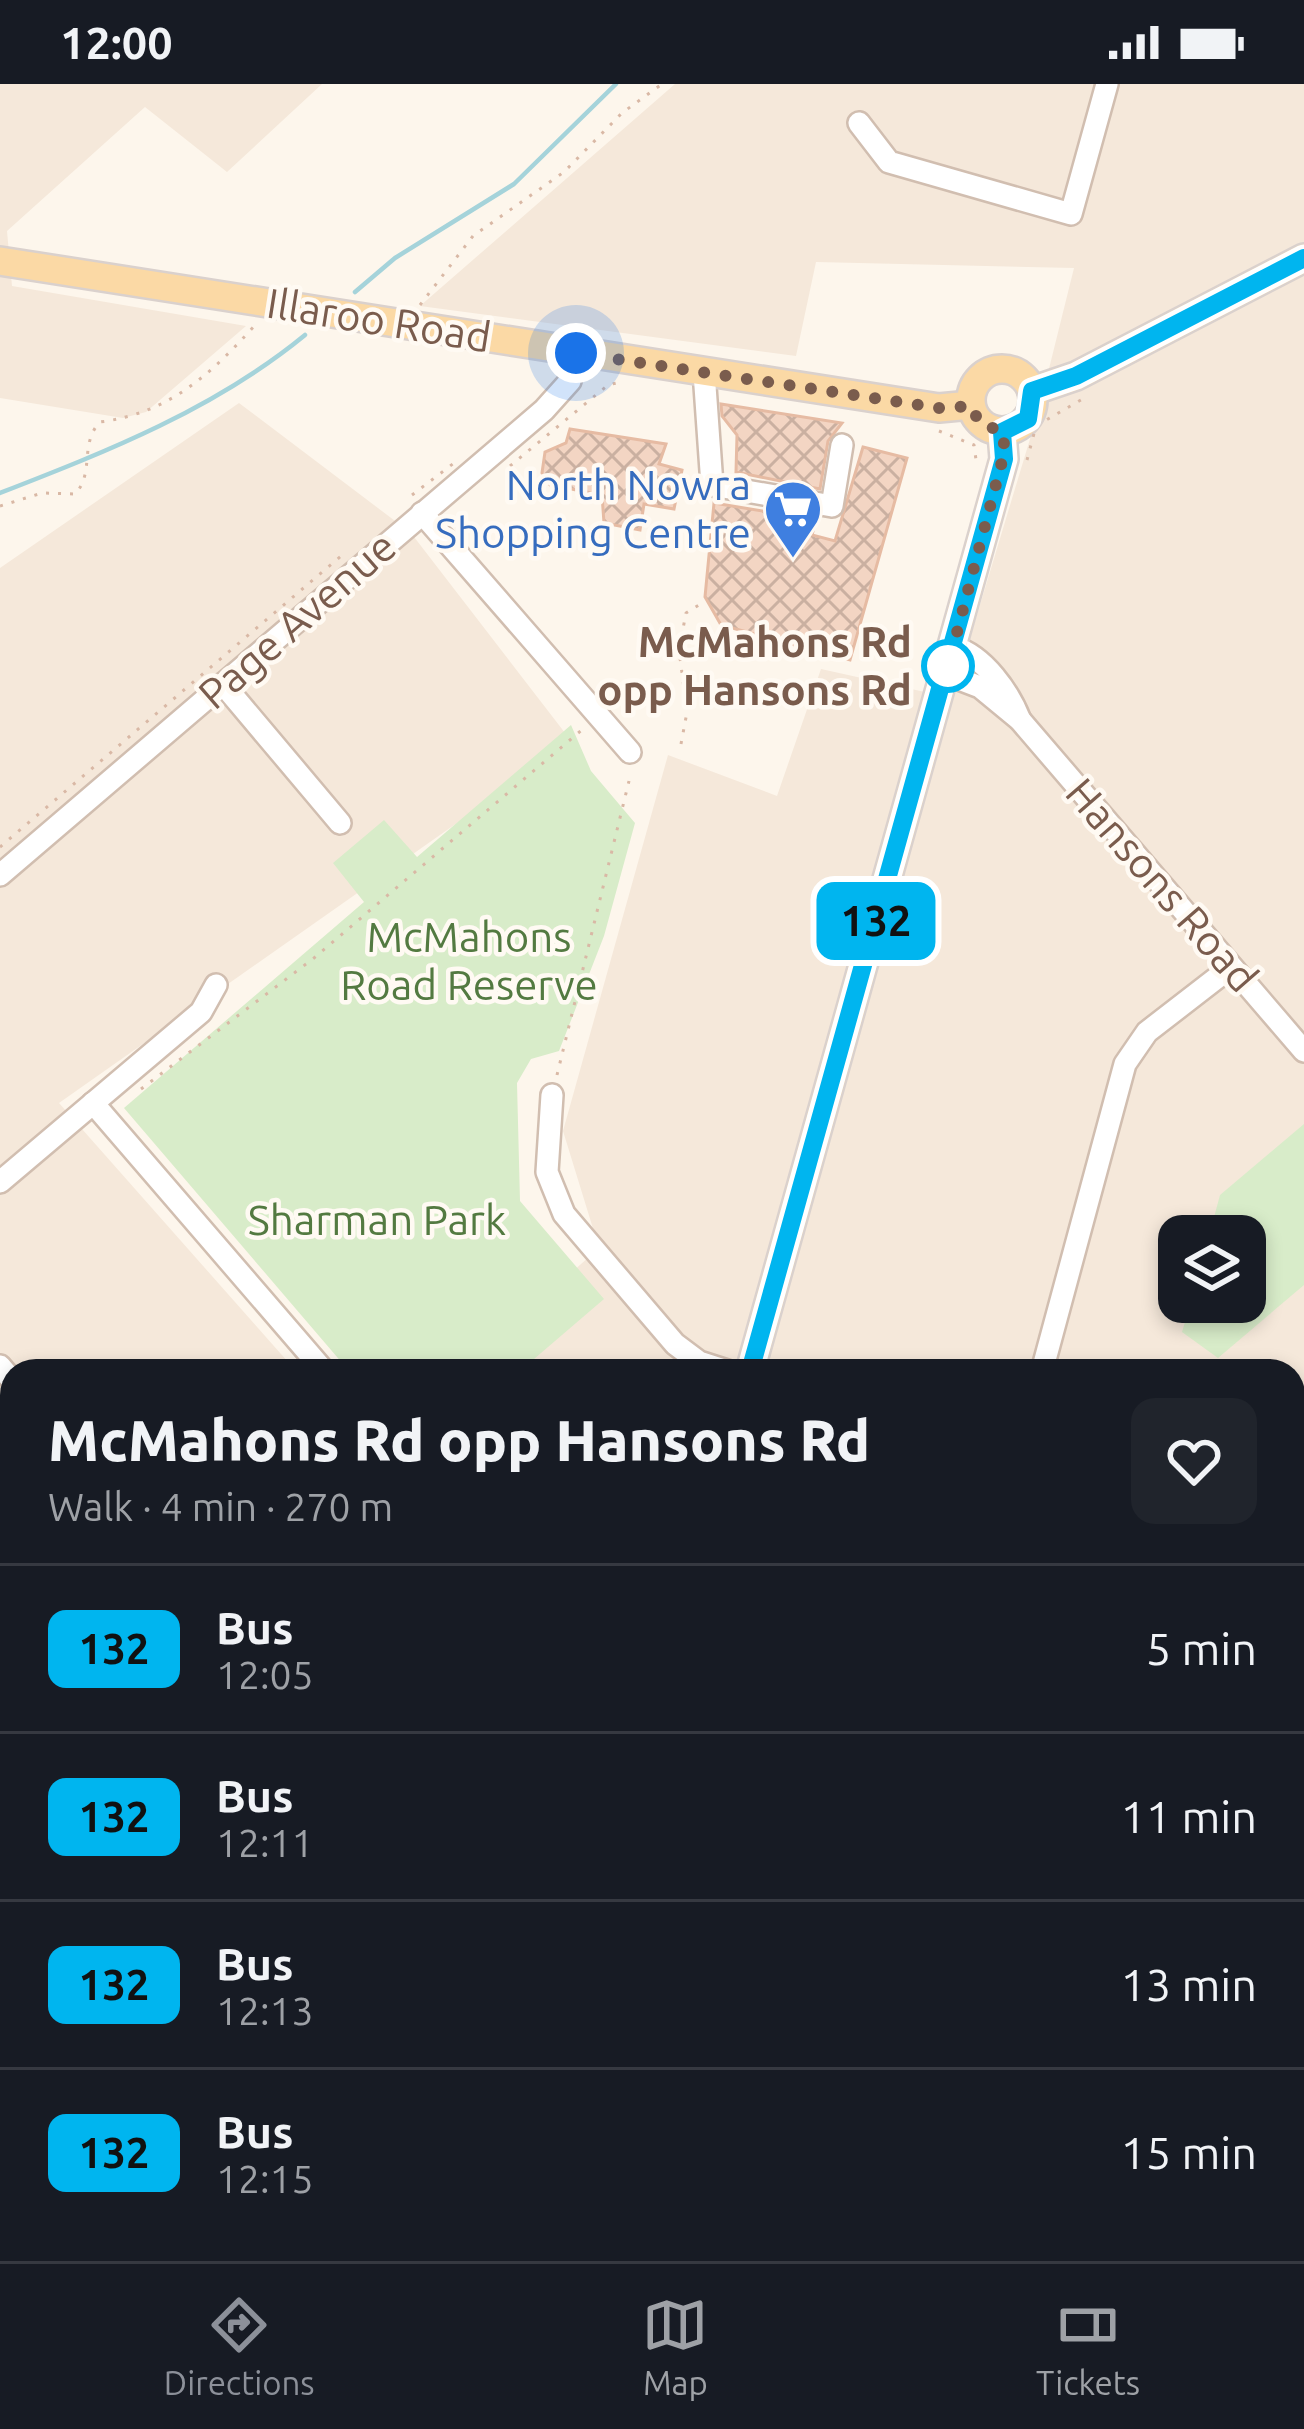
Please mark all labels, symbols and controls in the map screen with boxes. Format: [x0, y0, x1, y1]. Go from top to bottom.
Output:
text: 12:00 [60, 17, 173, 68]
street label: Illaroo Road [264, 279, 494, 360]
your location [546, 323, 606, 383]
place label: North Nowra Shopping Centre [435, 461, 751, 556]
supermarket icon: North Nowra Shopping Centre [762, 478, 824, 560]
street label: Page Avenue [189, 522, 404, 718]
place label: McMahons Rd opp Hansons Rd [597, 618, 912, 713]
marker: McMahons Rd opp Hansons Rd [923, 641, 973, 691]
street label: Hansons Road [1057, 769, 1267, 1001]
line badge: 132 [807, 882, 945, 960]
text: 132 [840, 897, 912, 944]
park label: McMahons Road Reserve [340, 913, 598, 1008]
park label: Sharman Park [248, 1196, 506, 1243]
map controls [1158, 1215, 1266, 1323]
button: layers [1158, 1215, 1266, 1323]
button: heart [1131, 1398, 1257, 1524]
text: McMahons Rd opp Hansons Rd [48, 1408, 870, 1472]
text: Walk · 4 min · 270 m [48, 1485, 393, 1528]
text: Bus [216, 1602, 293, 1653]
text: 5 min [1146, 1623, 1257, 1674]
text: 132 [78, 1625, 150, 1672]
text: 12:05 [216, 1653, 314, 1696]
text: Bus [216, 1770, 293, 1821]
text: 11 min [1120, 1791, 1257, 1842]
text: 132 [78, 1793, 150, 1840]
text: 12:11 [216, 1821, 314, 1864]
text: Bus [216, 1938, 293, 1989]
text: 13 min [1120, 1959, 1257, 2010]
text: 132 [78, 1961, 150, 2008]
text: 12:13 [216, 1989, 314, 2032]
text: Bus [216, 2106, 293, 2157]
text: 15 min [1120, 2127, 1257, 2178]
text: 132 [78, 2129, 150, 2176]
text: 12:15 [216, 2157, 314, 2200]
tab: Directions [164, 2292, 315, 2401]
tab: Map [642, 2292, 708, 2401]
tab: Tickets [1036, 2292, 1140, 2401]

